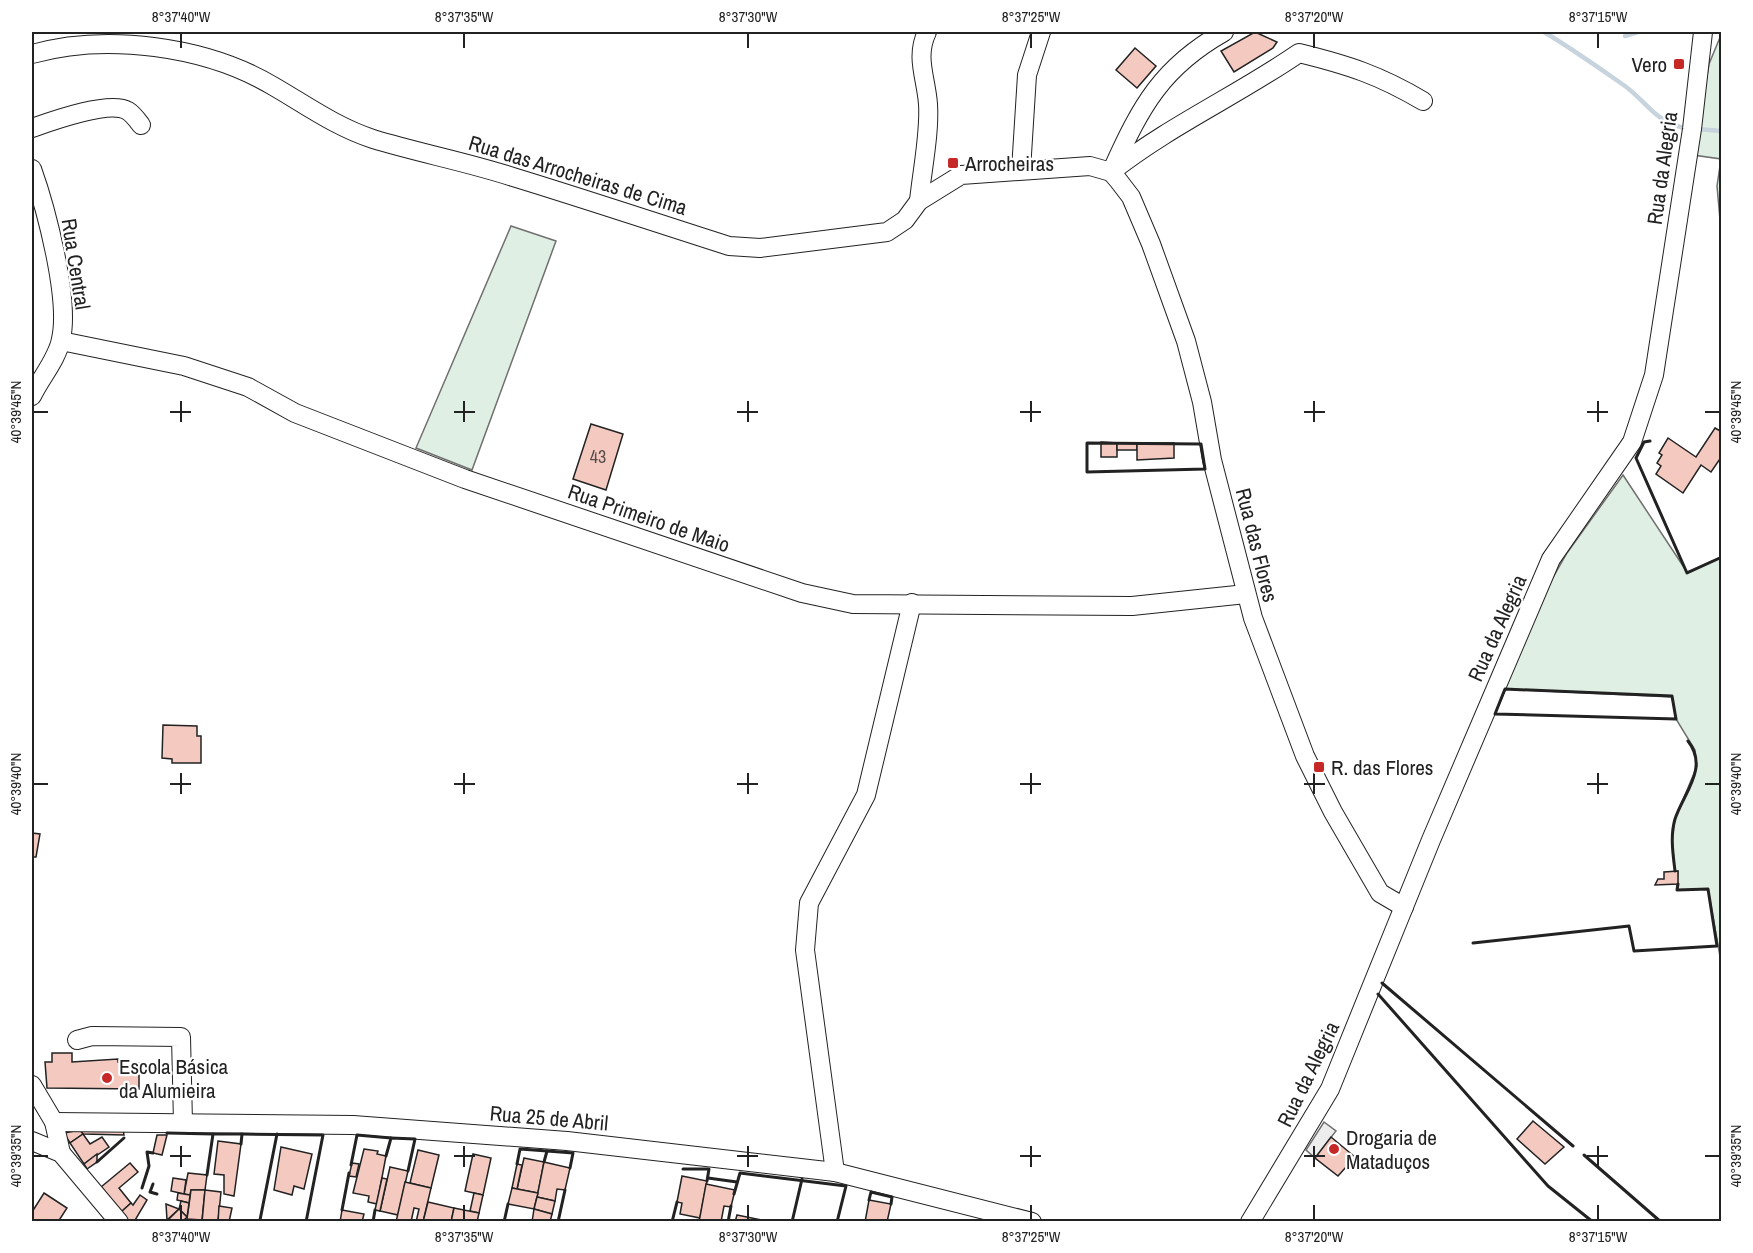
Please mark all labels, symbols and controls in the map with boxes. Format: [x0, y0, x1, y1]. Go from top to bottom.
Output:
text: 8°37'40"W [152, 6, 211, 27]
text: 8°37'35"W [435, 6, 494, 27]
text: 8°37'30"W [719, 6, 778, 27]
text: 8°37'25"W [1002, 6, 1061, 27]
text: 8°37'20"W [1285, 6, 1344, 27]
text: 8°37'15"W [1569, 6, 1628, 27]
place label: Vero [1632, 50, 1667, 79]
marker: Vero [1672, 57, 1686, 71]
street label: Rua da Alegria [1640, 109, 1684, 226]
street label: Rua das Arrocheiras de Cima [465, 128, 691, 222]
place label: Arrocheiras [964, 149, 1054, 178]
marker: Arrocheiras [946, 156, 960, 170]
street label: Rua Central [54, 216, 98, 312]
text: 40°39'45"N [5, 381, 26, 443]
text: 40°39'45"N [1725, 381, 1746, 443]
house number: 43 [590, 444, 606, 469]
street label: Rua Primeiro de Maio [564, 477, 734, 559]
street label: Rua das Flores [1229, 485, 1285, 605]
street label: Rua da Alegria [1461, 570, 1534, 686]
text: 40°39'40"N [5, 753, 26, 815]
place label: R. das Flores [1331, 753, 1433, 782]
text: 40°39'40"N [1725, 753, 1746, 815]
marker: R. das Flores [1312, 760, 1326, 774]
street label: Rua da Alegria [1270, 1016, 1346, 1132]
place label: Escola Básica da Alumieira [119, 1052, 229, 1105]
marker: Escola Básica da Alumieira [100, 1071, 114, 1085]
street label: Rua 25 de Abril [489, 1098, 609, 1138]
place label: Drogaria de Mataduços [1346, 1123, 1437, 1176]
text: 40°39'35"N [5, 1125, 26, 1187]
text: 40°39'35"N [1725, 1125, 1746, 1187]
marker: Drogaria de Mataduços [1327, 1142, 1341, 1156]
text: 8°37'40"W [152, 1226, 211, 1247]
text: 8°37'35"W [435, 1226, 494, 1247]
text: 8°37'30"W [719, 1226, 778, 1247]
text: 8°37'25"W [1002, 1226, 1061, 1247]
text: 8°37'20"W [1285, 1226, 1344, 1247]
text: 8°37'15"W [1569, 1226, 1628, 1247]

